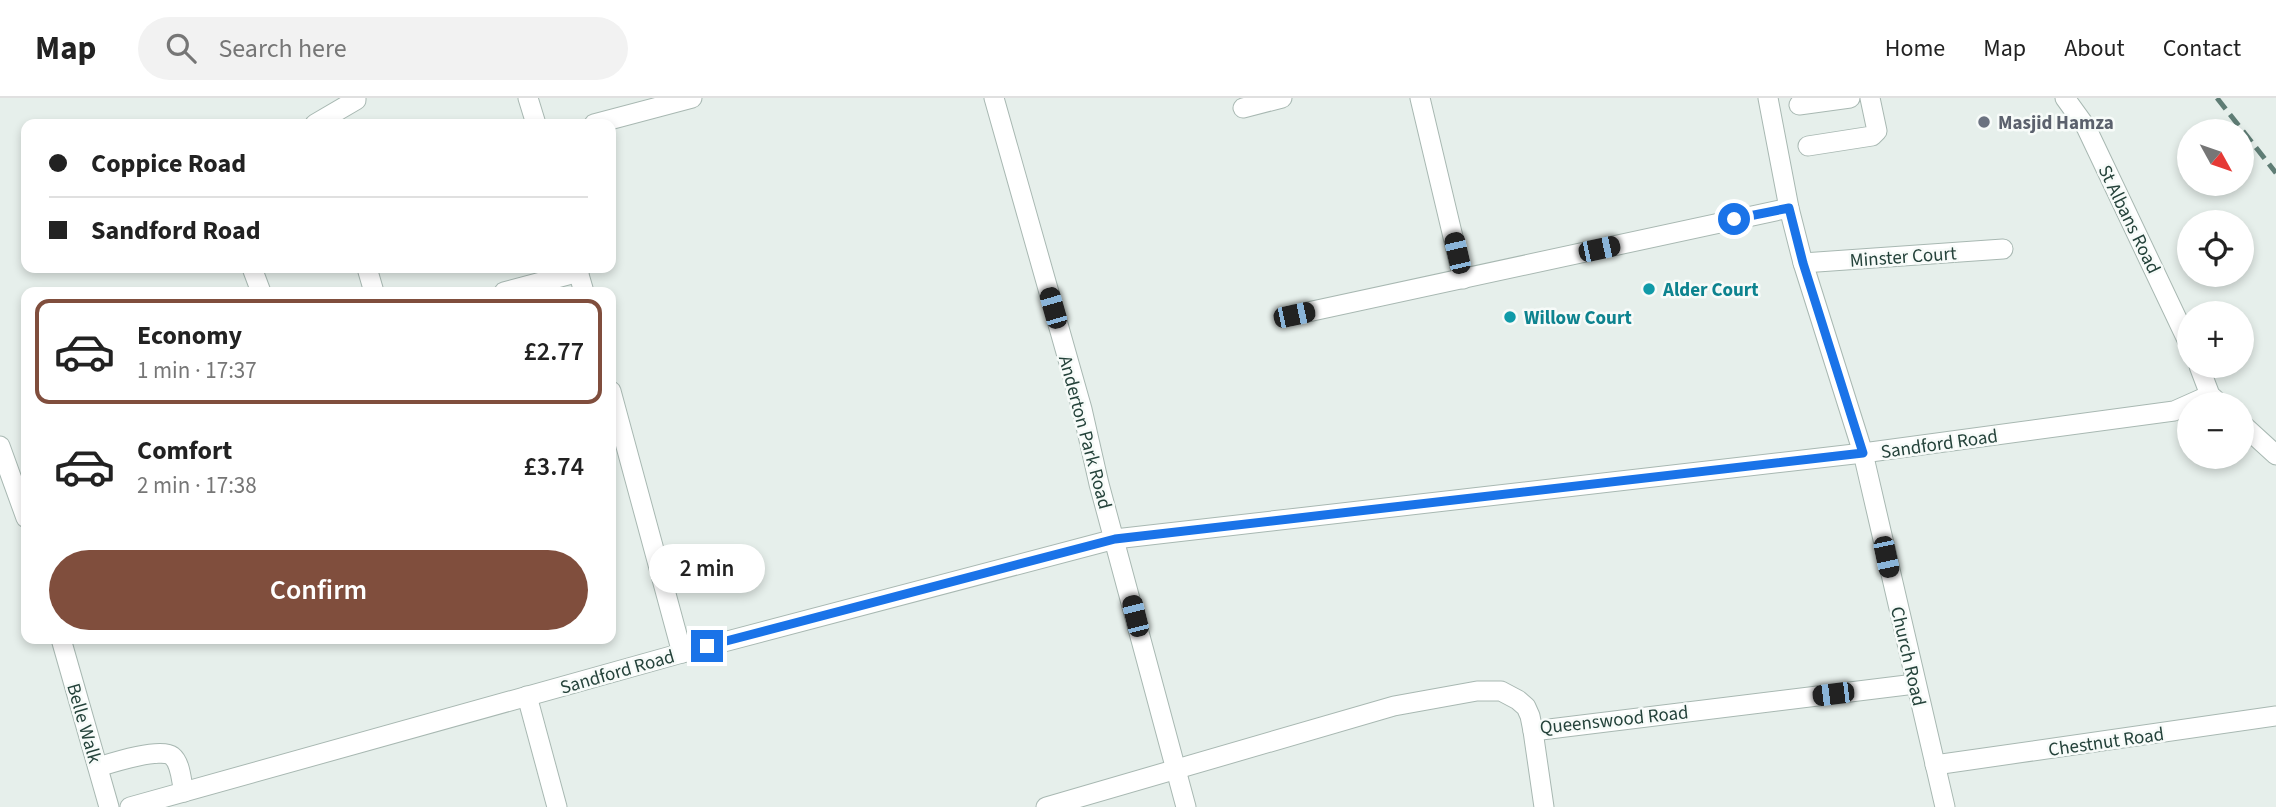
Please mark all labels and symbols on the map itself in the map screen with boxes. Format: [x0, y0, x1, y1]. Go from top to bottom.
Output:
place label: Masjid Hamza [1998, 110, 2114, 137]
marker: Masjid Hamza [1976, 114, 1992, 130]
north arrow [2177, 119, 2254, 196]
street label: St Albans Road [2091, 161, 2167, 279]
route start [1718, 203, 1750, 235]
car [1443, 230, 1472, 276]
car [1577, 234, 1622, 264]
street label: Minster Court [1849, 240, 1958, 275]
place label: Alder Court [1662, 277, 1759, 304]
marker: Alder Court [1641, 281, 1657, 297]
car [1038, 285, 1069, 331]
car [1272, 300, 1317, 330]
place label: Willow Court [1524, 305, 1632, 332]
marker: Willow Court [1502, 309, 1518, 325]
street label: Anderton Park Road [1051, 353, 1118, 512]
street label: Sandford Road [1879, 423, 1999, 466]
car [1872, 534, 1901, 580]
callout: 2 min [649, 545, 765, 594]
car [1120, 593, 1151, 639]
street label: Church Road [1883, 604, 1932, 709]
route end [691, 630, 723, 662]
street label: Sandford Road [557, 643, 678, 702]
street label: Belle Walk [59, 680, 108, 767]
car [1811, 681, 1856, 707]
street label: Queenswood Road [1538, 699, 1690, 742]
street label: Chestnut Road [2047, 721, 2166, 764]

